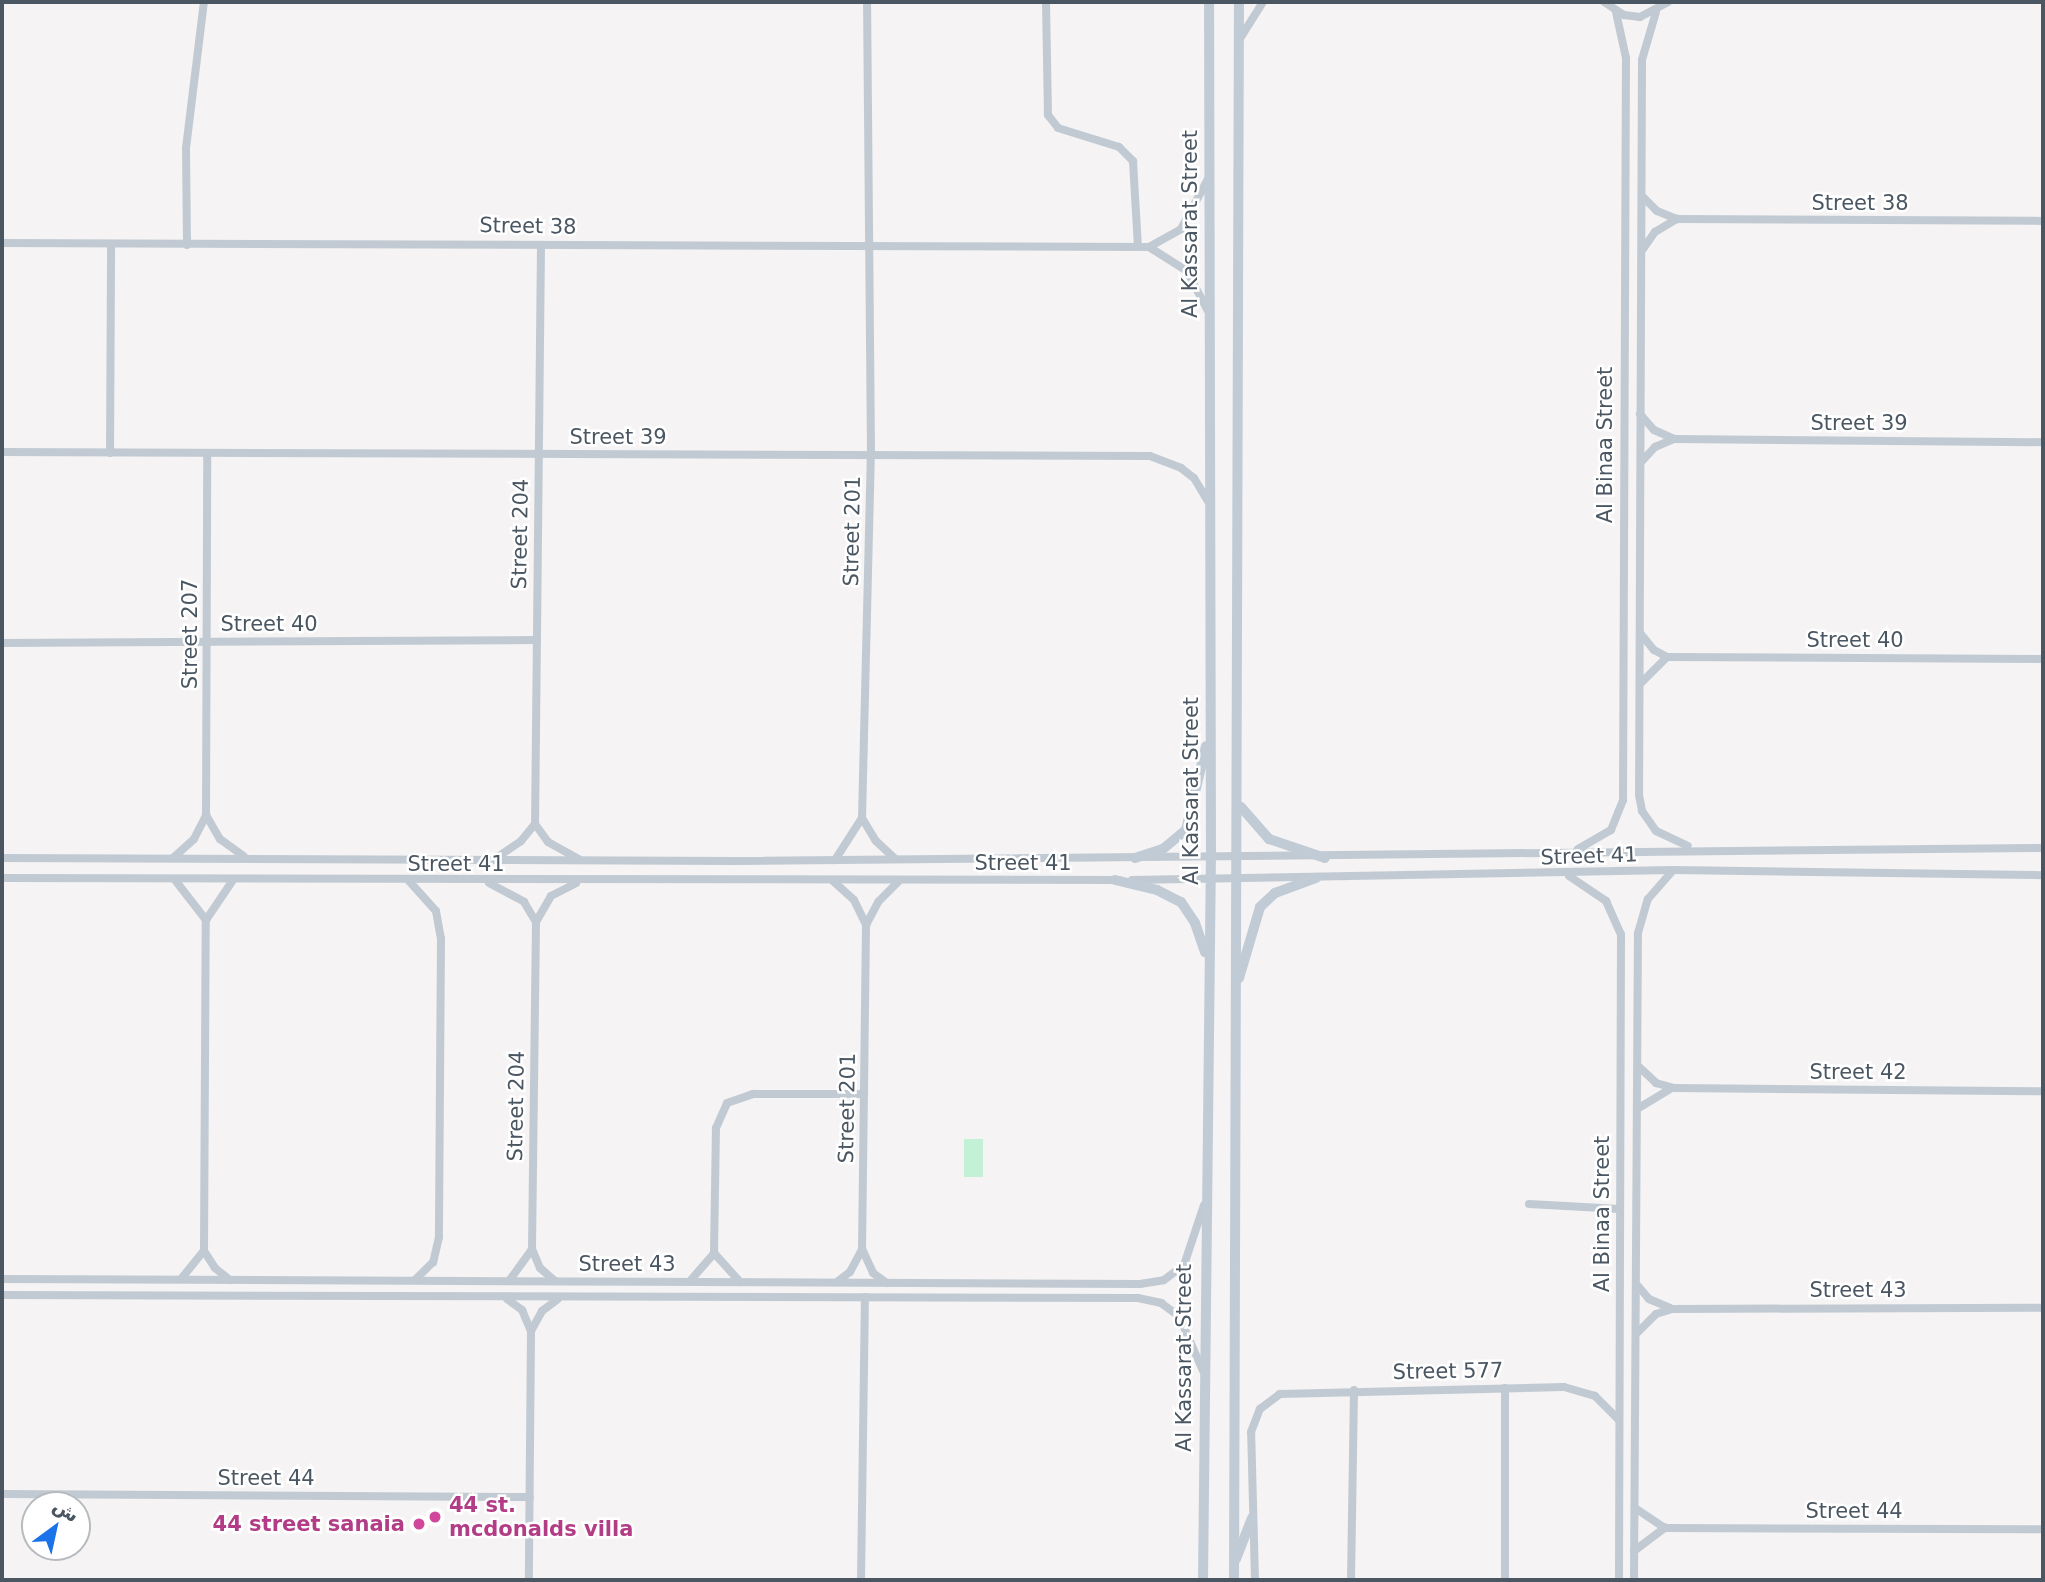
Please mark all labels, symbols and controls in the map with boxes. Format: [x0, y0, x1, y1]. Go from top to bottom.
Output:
street label: Al Kassarat Street [1177, 130, 1203, 318]
street label: Street 38 [1811, 190, 1909, 216]
street label: Street 38 [479, 213, 577, 239]
street label: Al Binaa Street [1592, 367, 1618, 523]
street label: Street 39 [1810, 410, 1908, 436]
street label: Street 39 [569, 424, 667, 450]
street label: Street 201 [838, 476, 866, 586]
street label: Street 204 [506, 479, 534, 589]
street label: Street 207 [177, 579, 203, 689]
street label: Street 40 [220, 611, 318, 637]
street label: Street 40 [1806, 627, 1904, 653]
street label: Al Kassarat Street [1178, 697, 1204, 885]
street label: Street 41 [1540, 842, 1638, 870]
street label: Street 41 [974, 850, 1072, 876]
street label: Street 41 [407, 851, 505, 877]
street label: Street 204 [502, 1051, 530, 1161]
street label: Street 201 [833, 1053, 861, 1163]
street label: Street 42 [1809, 1059, 1907, 1085]
street label: Al Binaa Street [1589, 1136, 1615, 1292]
street label: Street 43 [578, 1251, 676, 1277]
street label: Al Kassarat Street [1171, 1264, 1197, 1452]
street label: Street 43 [1809, 1277, 1907, 1303]
street label: Street 577 [1393, 1357, 1503, 1385]
street label: Street 44 [217, 1465, 315, 1491]
north arrow [21, 1491, 91, 1561]
place label: 44 st. mcdonalds villa [449, 1492, 633, 1542]
text: ش [49, 1494, 83, 1526]
street label: Street 44 [1805, 1498, 1903, 1524]
marker: 44 st. mcdonalds villa [427, 1509, 443, 1525]
place label: 44 street sanaia [213, 1511, 405, 1537]
marker: 44 street sanaia [411, 1516, 427, 1532]

